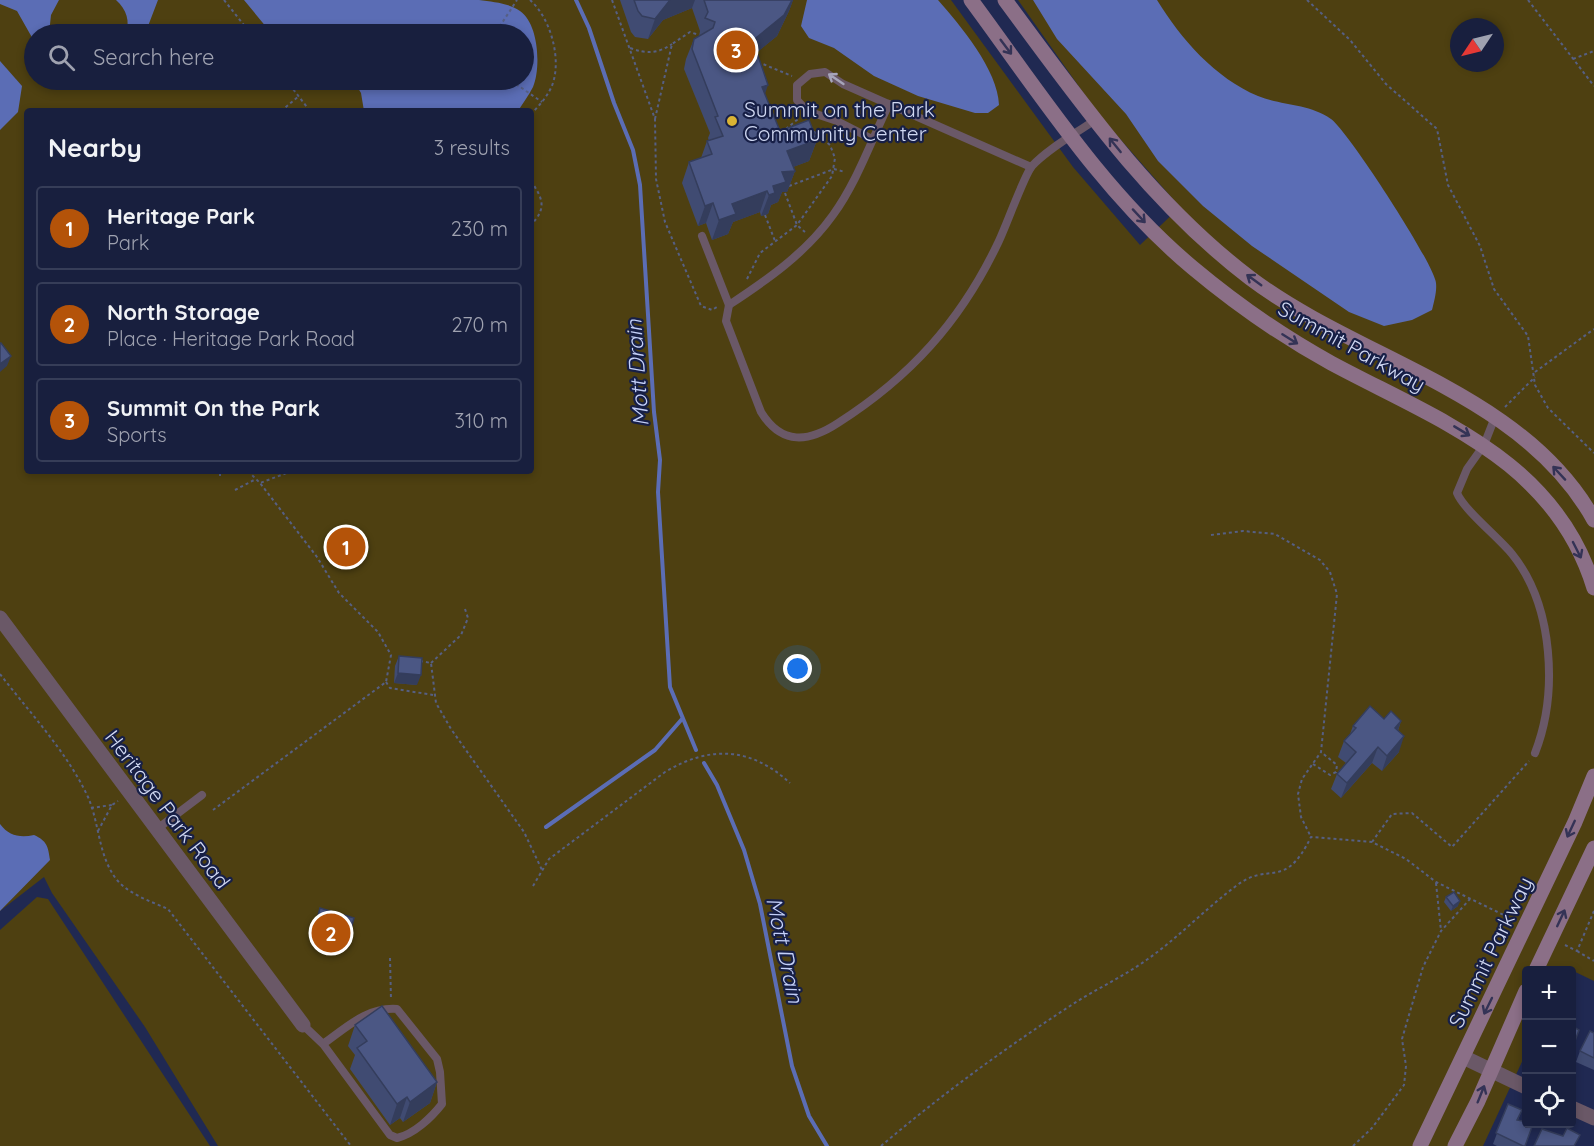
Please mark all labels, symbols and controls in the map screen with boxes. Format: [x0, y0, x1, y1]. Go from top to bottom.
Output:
north arrow [1450, 18, 1504, 72]
search box [24, 24, 534, 90]
pin: 3 [716, 28, 756, 72]
one-way arrow [999, 39, 1012, 55]
icon: search [45, 41, 78, 74]
text: Search here [93, 43, 214, 71]
one-way arrow [828, 73, 845, 85]
place label: Summit on the Park Community Center [744, 96, 935, 146]
marker: Summit on the Park Community Center [725, 114, 739, 128]
text: Nearby [48, 131, 142, 164]
text: 3 results [434, 135, 510, 160]
one-way arrow [1109, 137, 1122, 153]
text: Heritage Park [107, 202, 255, 230]
one-way arrow [1132, 209, 1146, 224]
text: 1 [66, 216, 73, 241]
text: 230 m [451, 216, 508, 241]
text: Park [107, 230, 149, 255]
one-way arrow [1246, 274, 1262, 287]
street label: Summit Parkway [1274, 295, 1430, 397]
text: North Storage [107, 298, 260, 326]
text: 2 [64, 312, 75, 337]
text: 270 m [451, 312, 508, 337]
water label: Mott Drain [619, 317, 655, 427]
text: Place · Heritage Park Road [107, 326, 355, 351]
one-way arrow [1281, 333, 1298, 345]
text: Summit On the Park [107, 394, 320, 422]
text: 3 [64, 408, 75, 433]
text: 310 m [455, 408, 508, 433]
text: Sports [107, 422, 167, 447]
one-way arrow [1453, 425, 1470, 437]
one-way arrow [1552, 466, 1566, 481]
pin: 1 [326, 524, 366, 570]
one-way arrow [1572, 541, 1584, 559]
your location [783, 654, 812, 683]
street label: Heritage Park Road [100, 725, 236, 893]
one-way arrow [1565, 820, 1577, 838]
street label: Summit Parkway [1442, 872, 1538, 1032]
water label: Mott Drain [760, 895, 810, 1007]
one-way arrow [1556, 909, 1568, 927]
pin: 2 [312, 910, 350, 956]
map controls [1522, 966, 1576, 1128]
button: + [1522, 966, 1576, 1020]
one-way arrow [1481, 996, 1493, 1014]
button: − [1522, 1020, 1576, 1074]
button: locate [1522, 1074, 1576, 1128]
one-way arrow [1476, 1085, 1487, 1103]

